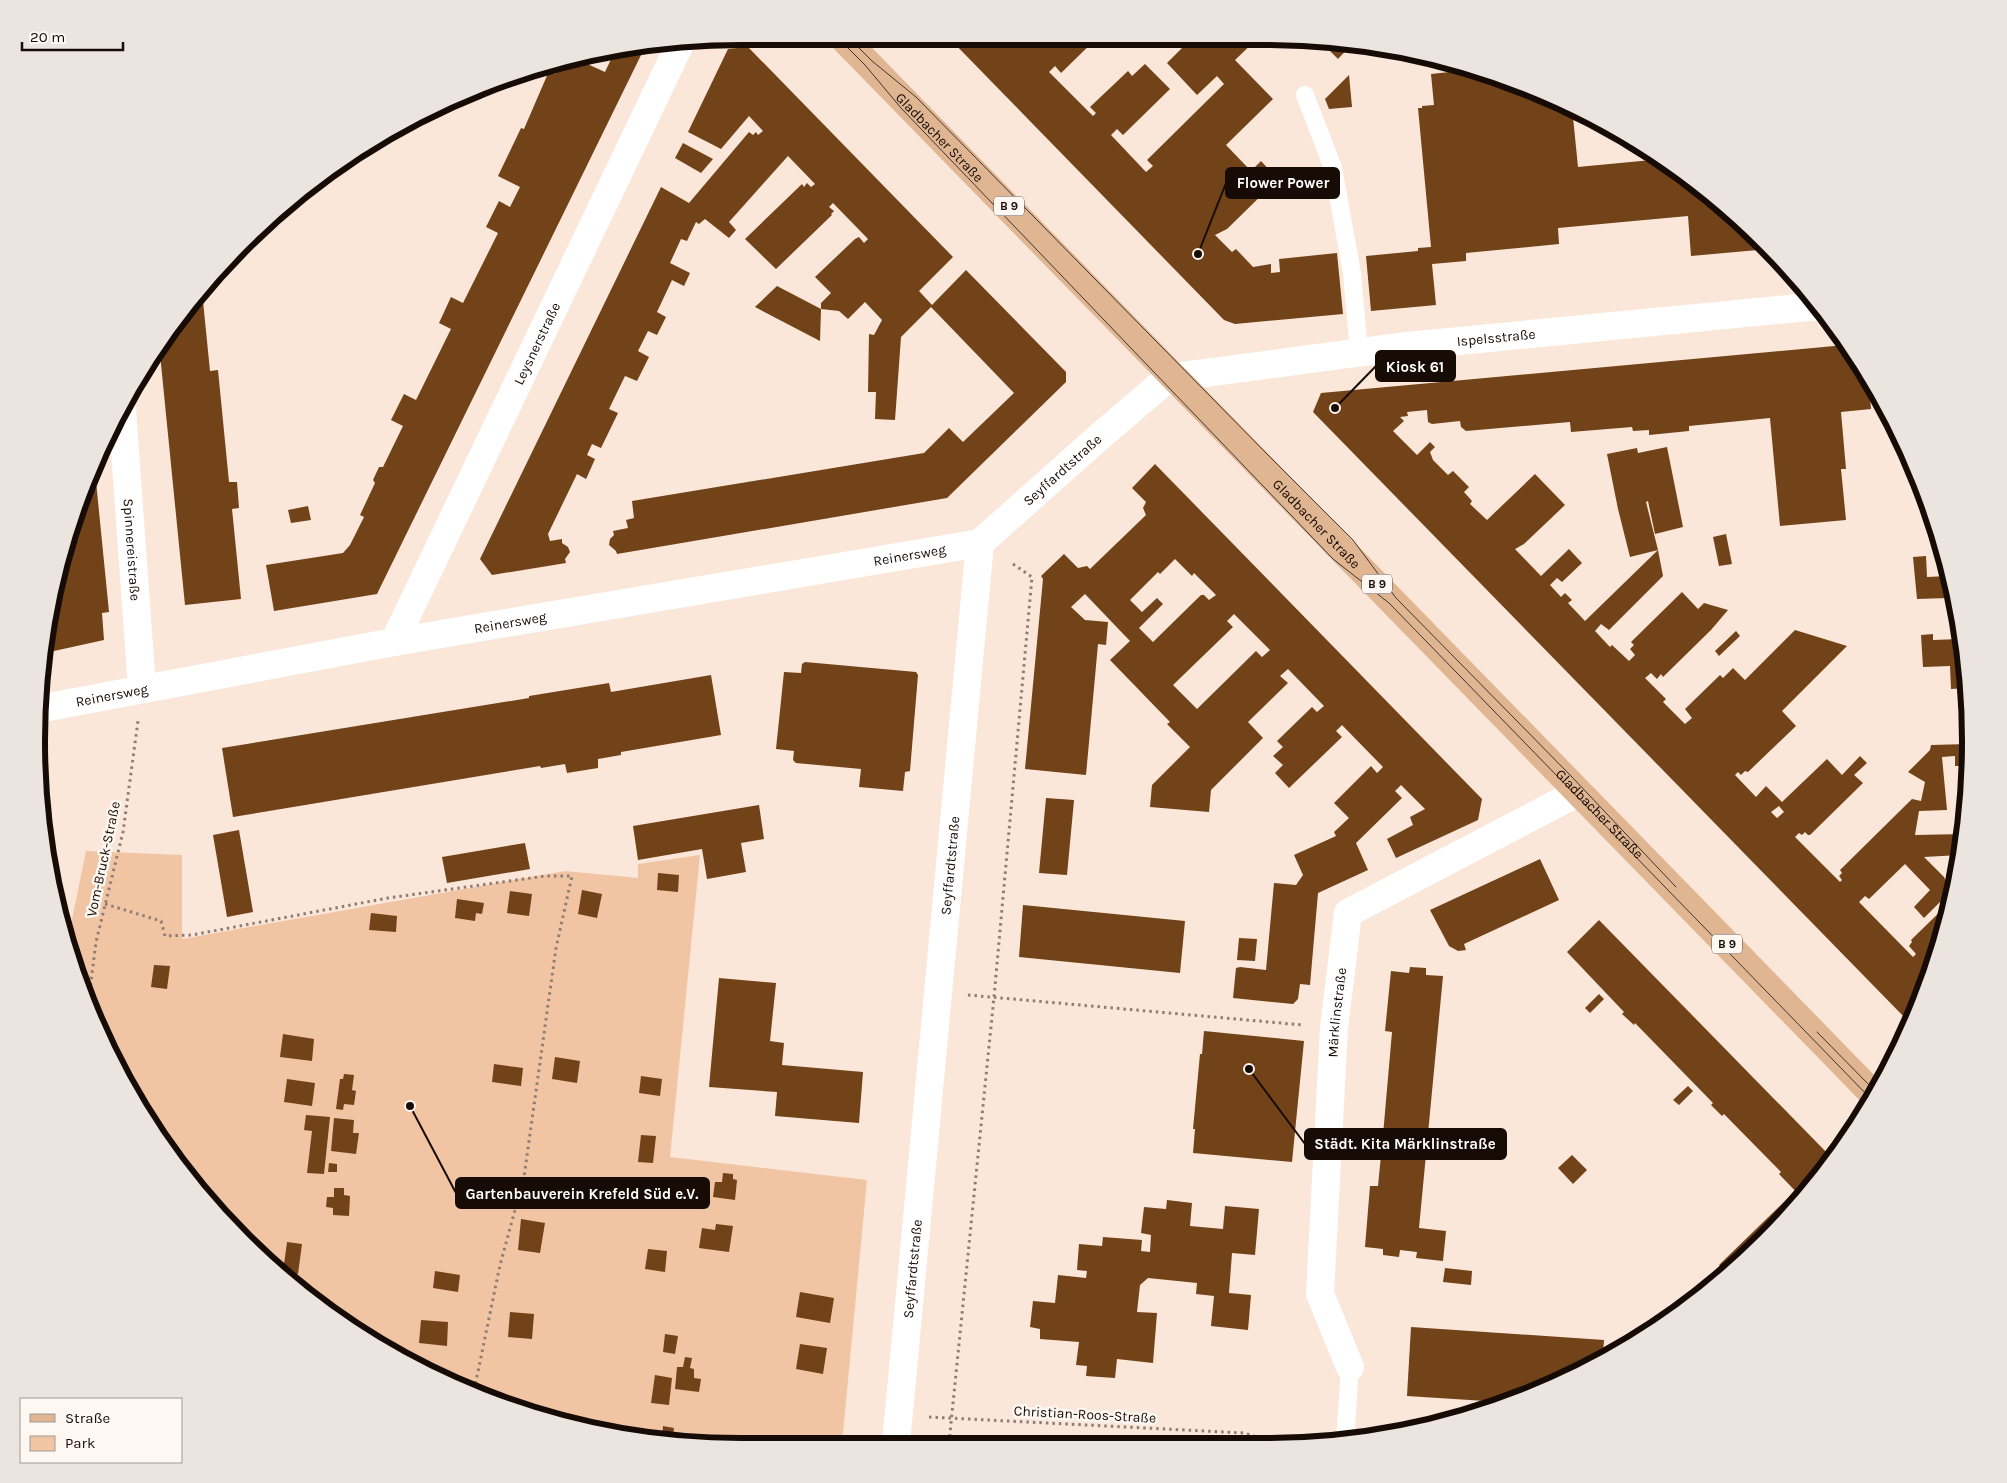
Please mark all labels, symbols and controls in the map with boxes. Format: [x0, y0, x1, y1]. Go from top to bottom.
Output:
scale bar [22, 20, 124, 52]
text: 20 m [30, 28, 65, 46]
street label: Gladbacher Straße [892, 89, 987, 186]
callout: Flower Power [1226, 168, 1339, 198]
text: Flower Power [1237, 174, 1329, 192]
road number: B 9 [994, 197, 1024, 216]
street label: Leysnerstraße [510, 300, 564, 388]
street label: Ispelsstraße [1456, 326, 1536, 350]
callout: Kiosk 61 [1376, 351, 1455, 381]
text: Kiosk 61 [1386, 358, 1444, 376]
street label: Seyffardtstraße [1020, 431, 1105, 510]
street label: Gladbacher Straße [1269, 476, 1364, 572]
street label: Spinnereistraße [119, 498, 144, 601]
street label: Reinersweg [872, 541, 947, 570]
road number: B 9 [1362, 574, 1392, 594]
street label: Reinersweg [473, 608, 548, 637]
street label: Reinersweg [74, 680, 150, 711]
street label: Gladbacher Straße [1552, 766, 1647, 862]
street label: Vom-Bruck-Straße [83, 800, 124, 918]
street label: Seyffardtstraße [937, 815, 964, 916]
road number: B 9 [1712, 934, 1742, 954]
street label: Märklinstraße [1324, 967, 1350, 1058]
callout: Städt. Kita Märklinstraße [1305, 1129, 1506, 1159]
text: Städt. Kita Märklinstraße [1314, 1135, 1496, 1153]
callout: Gartenbauverein Krefeld Süd e.V. [456, 1178, 709, 1208]
text: Gartenbauverein Krefeld Süd e.V. [465, 1185, 699, 1203]
street label: Seyffardtstraße [900, 1219, 926, 1319]
legend [20, 1398, 182, 1463]
street label: Christian-Roos-Straße [1013, 1402, 1157, 1427]
text: Straße [65, 1409, 110, 1427]
text: Park [65, 1434, 95, 1452]

